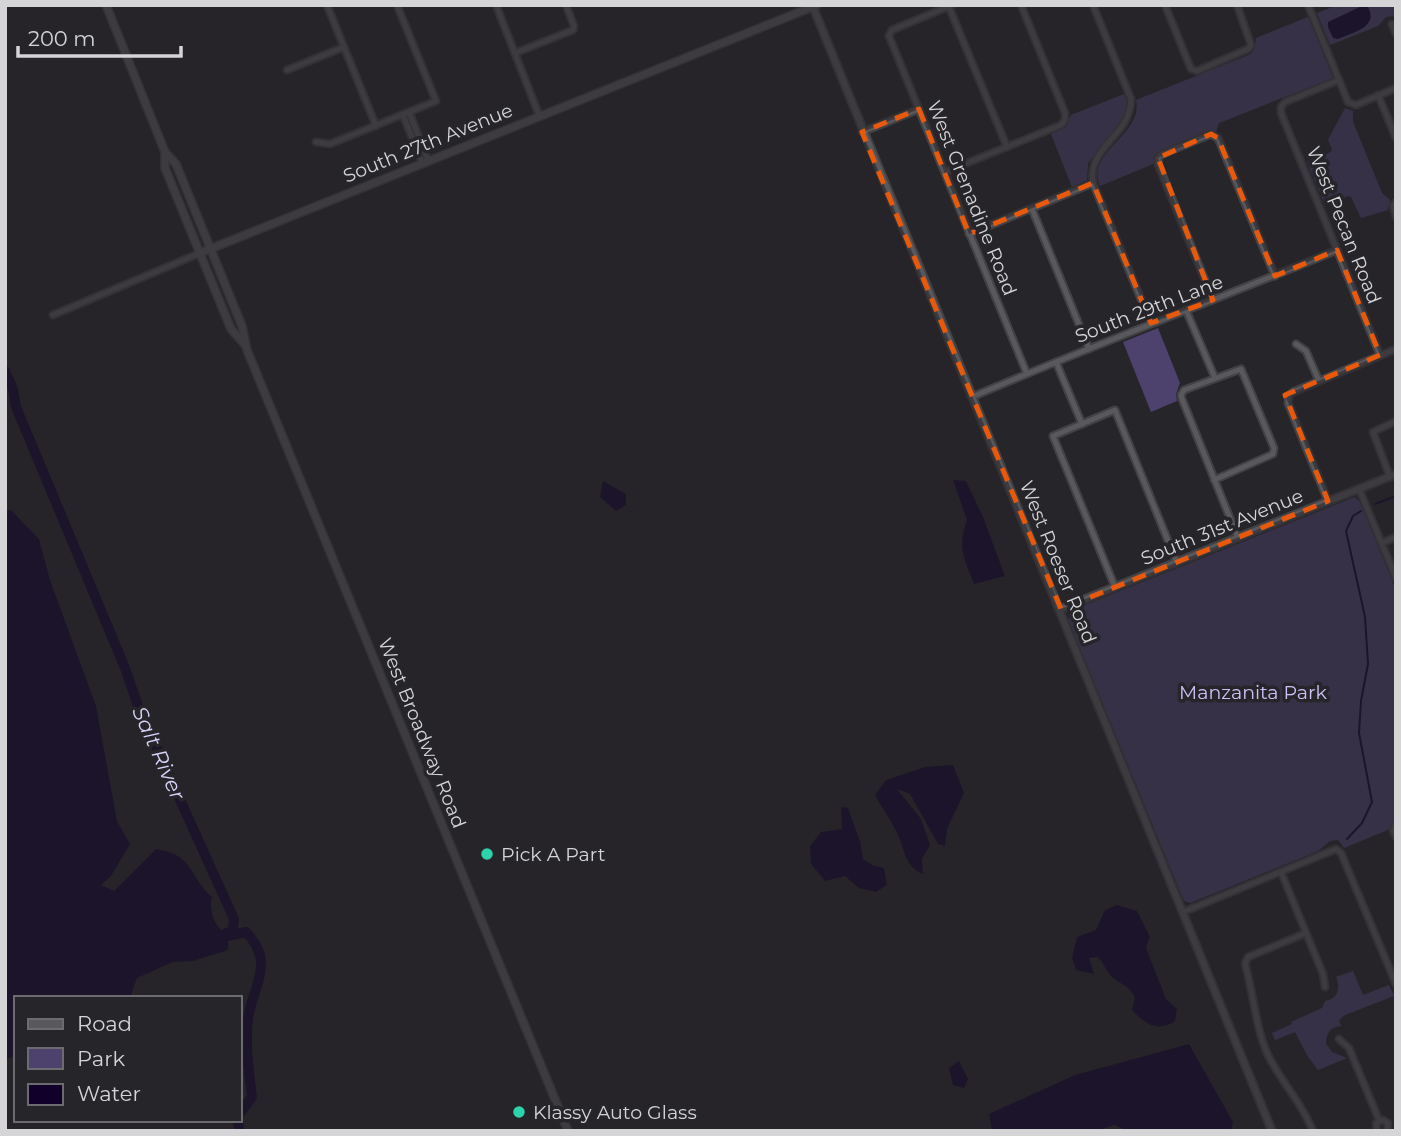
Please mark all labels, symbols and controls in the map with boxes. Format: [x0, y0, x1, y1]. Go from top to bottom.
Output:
scale bar [18, 14, 180, 58]
text: 200 m [28, 26, 95, 51]
street label: West Grenadine Road [922, 97, 1022, 299]
street label: South 27th Avenue [340, 98, 516, 188]
street label: West Pecan Road [1302, 143, 1386, 307]
street label: South 29th Lane [1072, 270, 1226, 348]
street label: West Roeser Road [1015, 477, 1101, 647]
street label: South 31st Avenue [1137, 484, 1307, 570]
street label: West Broadway Road [373, 634, 471, 832]
park label: Manzanita Park [1179, 681, 1328, 704]
water label: Salt River [127, 702, 191, 804]
place label: Pick A Part [501, 843, 606, 866]
marker: Pick A Part [479, 846, 495, 862]
legend [14, 996, 242, 1122]
text: Road [77, 1011, 132, 1036]
text: Park [77, 1046, 125, 1071]
text: Water [77, 1081, 141, 1106]
place label: Klassy Auto Glass [533, 1101, 697, 1124]
marker: Klassy Auto Glass [511, 1104, 527, 1120]

